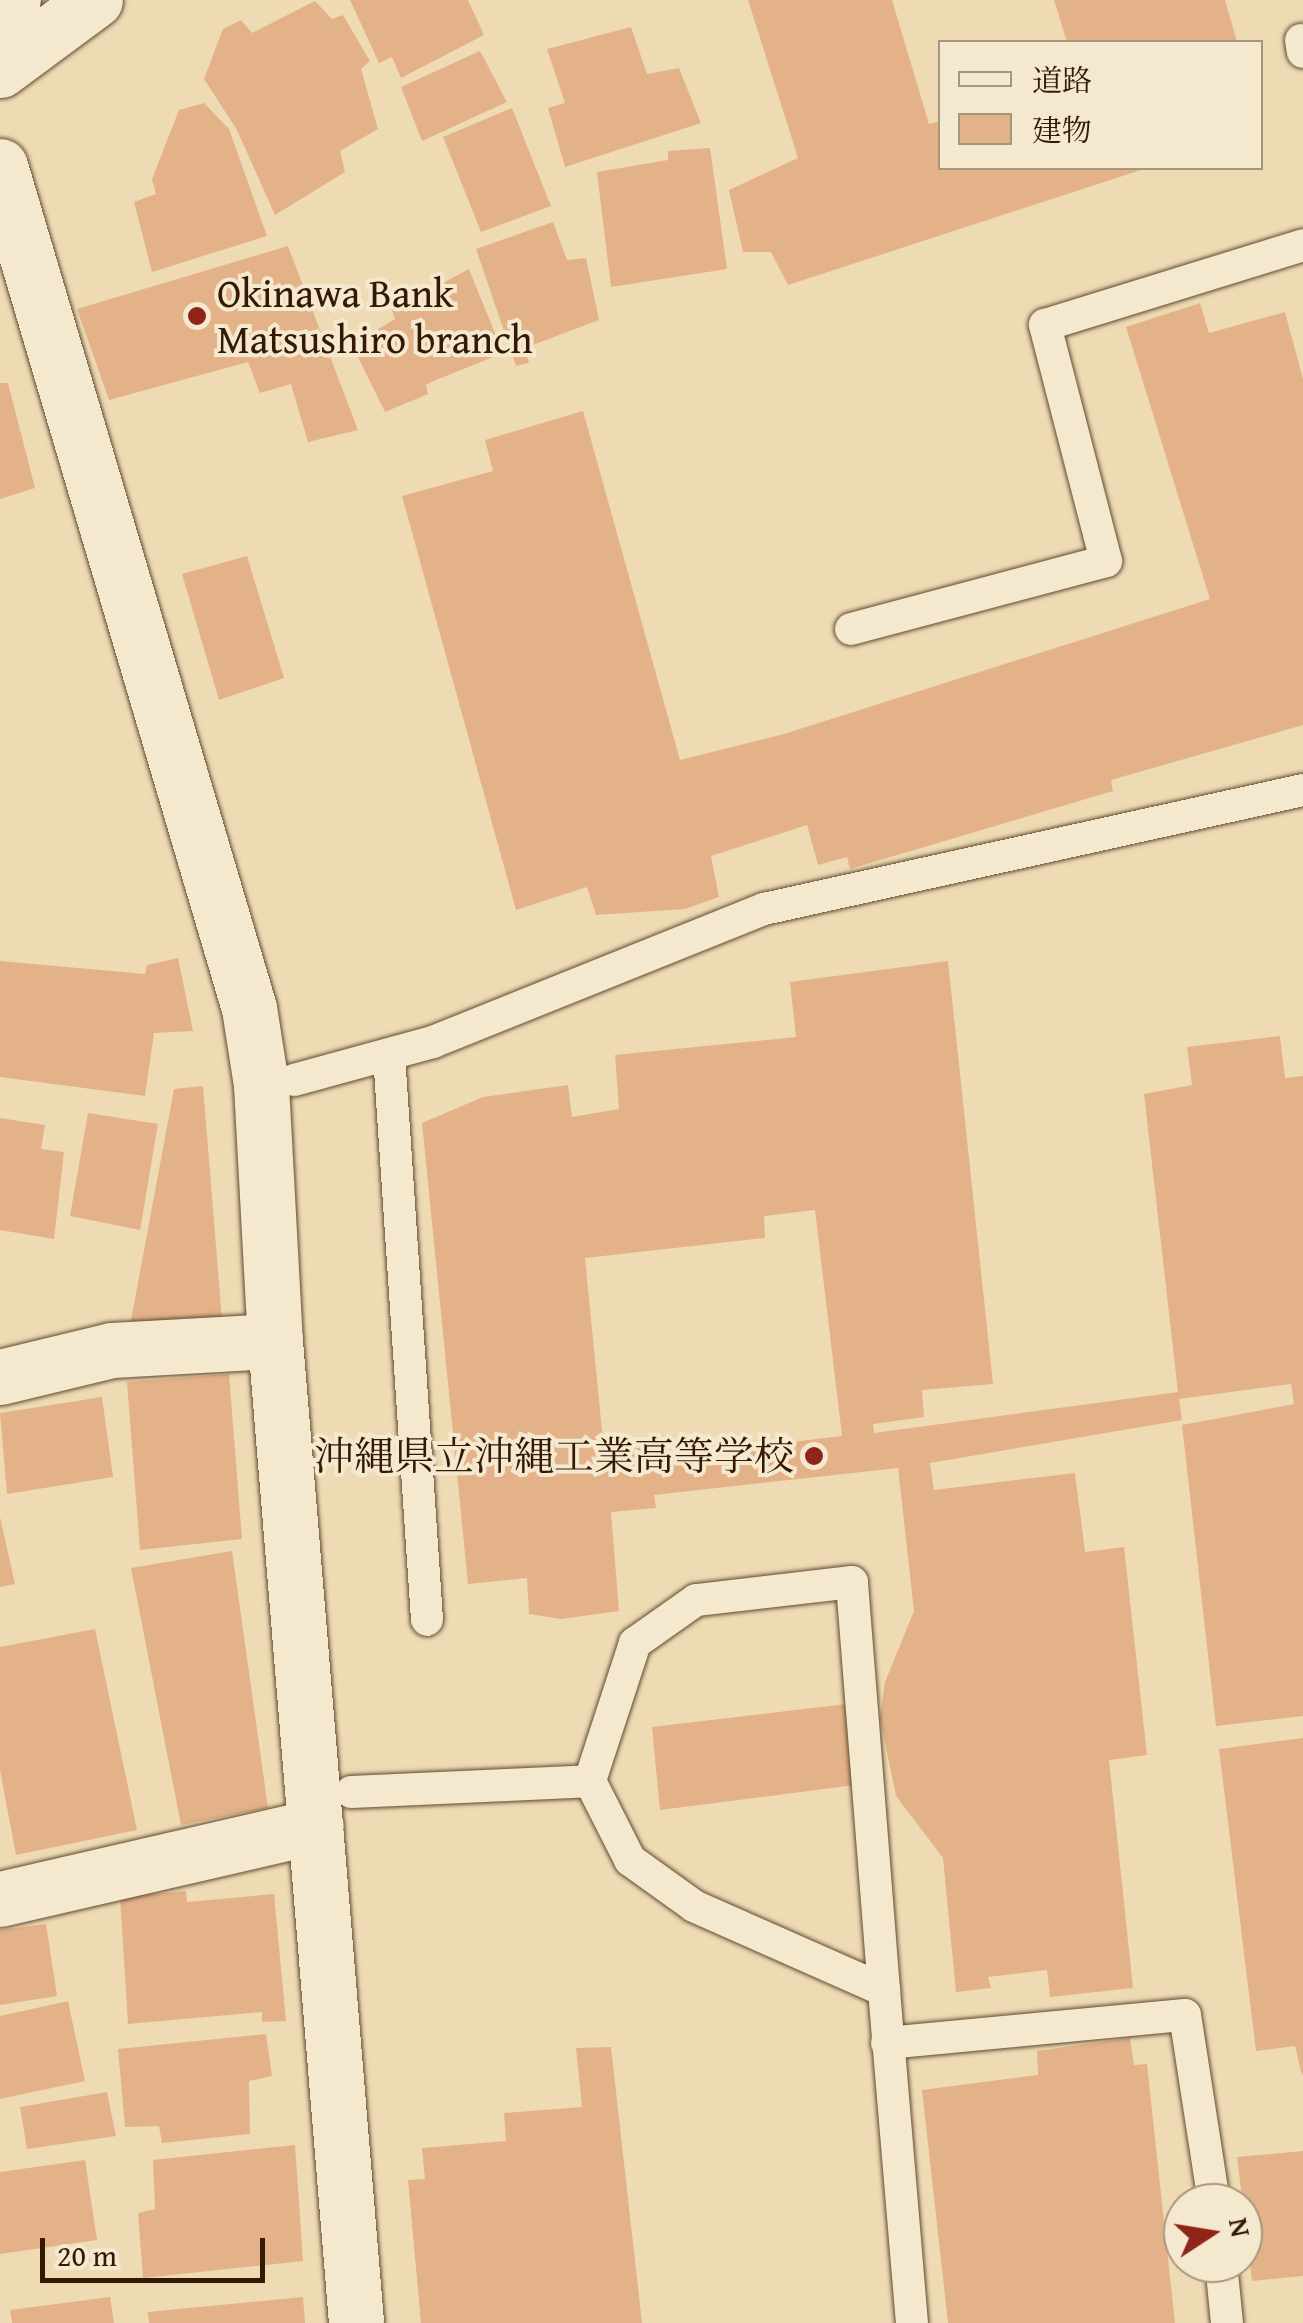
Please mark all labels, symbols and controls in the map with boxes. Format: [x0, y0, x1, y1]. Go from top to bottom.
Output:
legend [938, 40, 1263, 170]
text: 道路 [1032, 58, 1092, 102]
text: 建物 [1032, 108, 1092, 152]
place label: Okinawa Bank Matsushiro branch [217, 269, 533, 363]
marker: Okinawa Bank Matsushiro branch [186, 305, 208, 327]
place label: 沖縄県立沖縄工業高等学校 [314, 1432, 794, 1480]
marker: 沖縄県立沖縄工業高等学校 [803, 1445, 825, 1467]
north arrow [1163, 2183, 1263, 2283]
text: N [1219, 2214, 1263, 2240]
scale bar [45, 2218, 270, 2280]
text: 20 m [57, 2233, 117, 2277]

